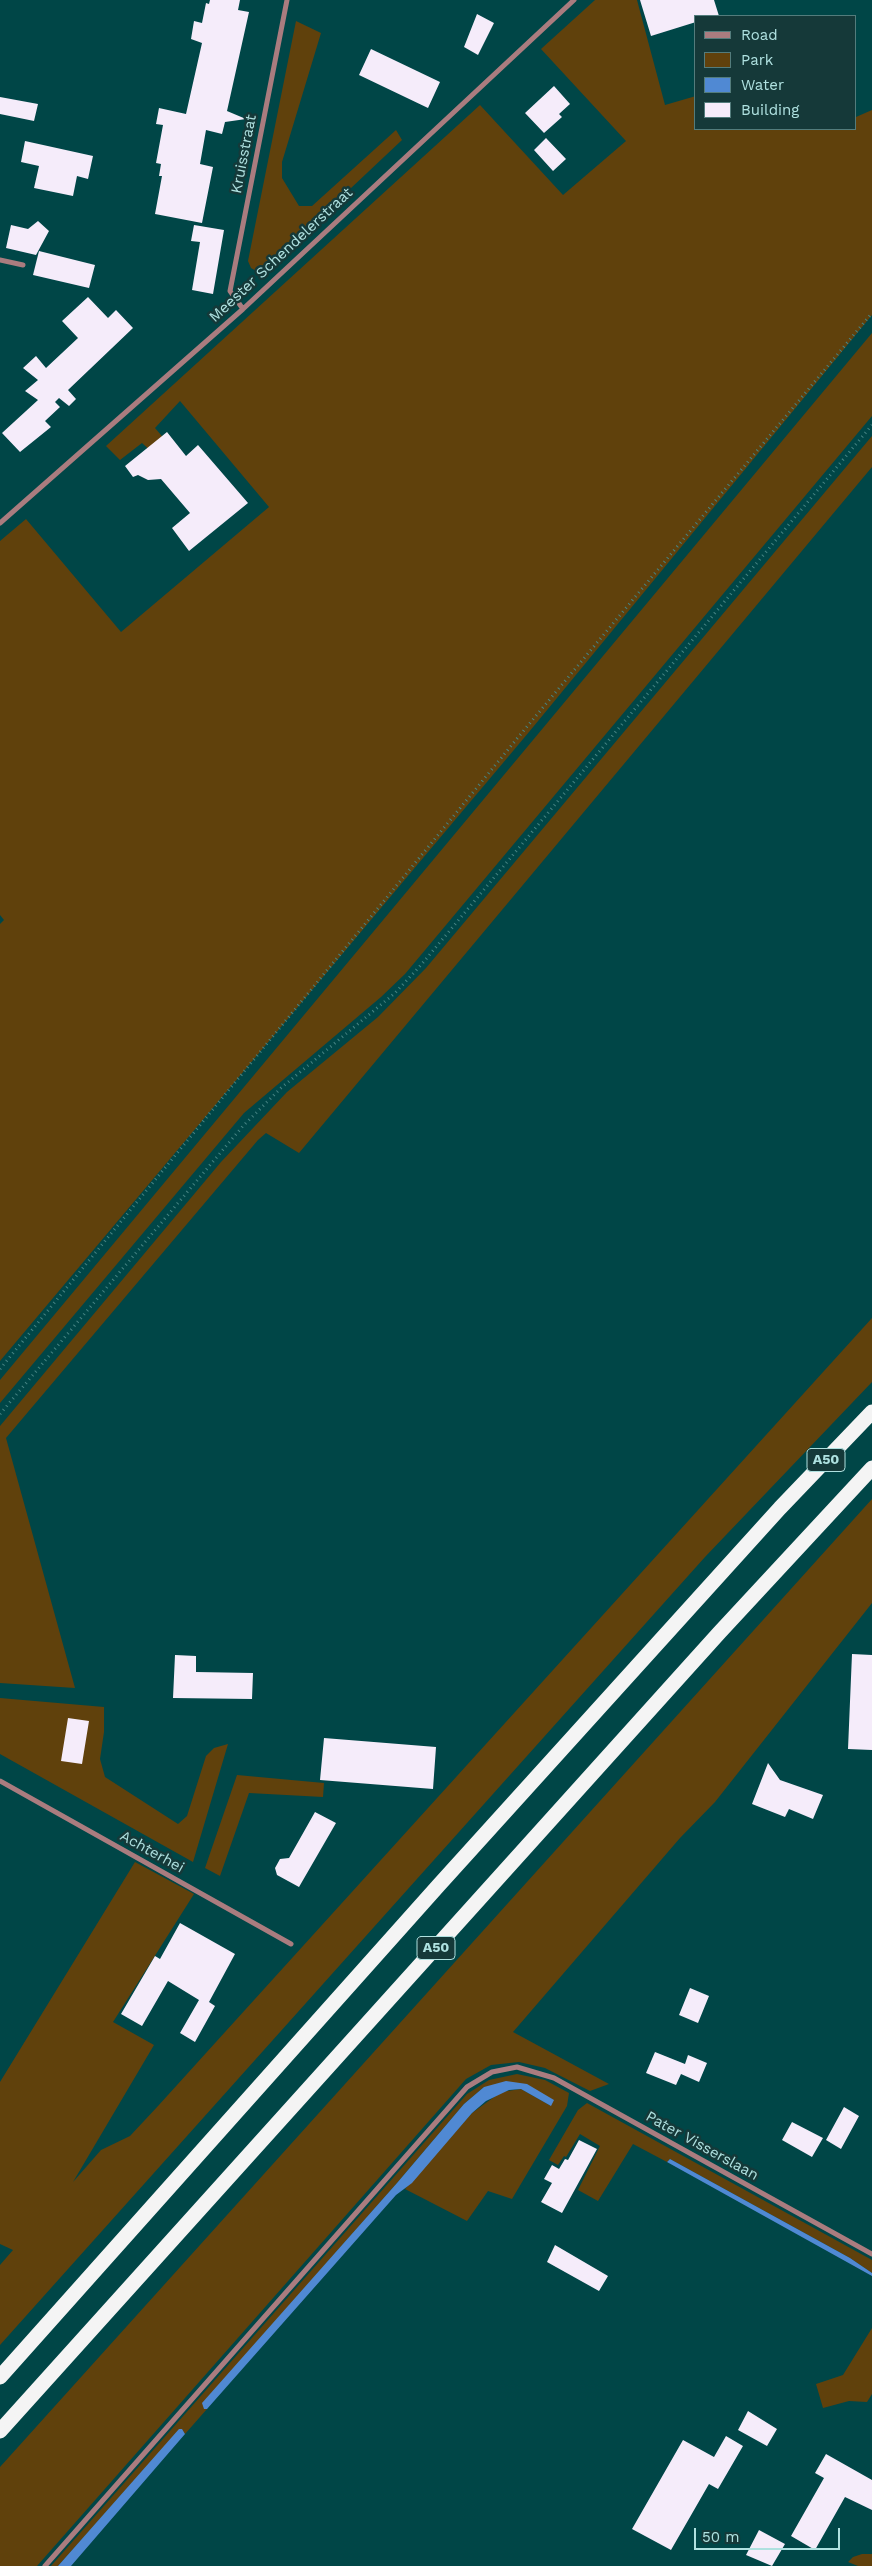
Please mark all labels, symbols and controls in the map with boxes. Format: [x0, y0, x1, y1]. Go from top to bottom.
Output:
legend [694, 15, 857, 130]
text: Road [741, 26, 778, 44]
text: Park [741, 51, 773, 69]
text: Water [741, 76, 784, 94]
text: Building [741, 101, 799, 119]
street label: Kruisstraat [228, 113, 260, 195]
street label: Meester Schendelerstraat [206, 184, 356, 326]
road number: A50 [807, 1448, 845, 1472]
street label: Achterhei [117, 1827, 187, 1877]
road number: A50 [417, 1936, 455, 1960]
street label: Pater Visserslaan [642, 2108, 762, 2184]
scale bar [697, 2518, 843, 2550]
text: 50 m [702, 2528, 739, 2546]

